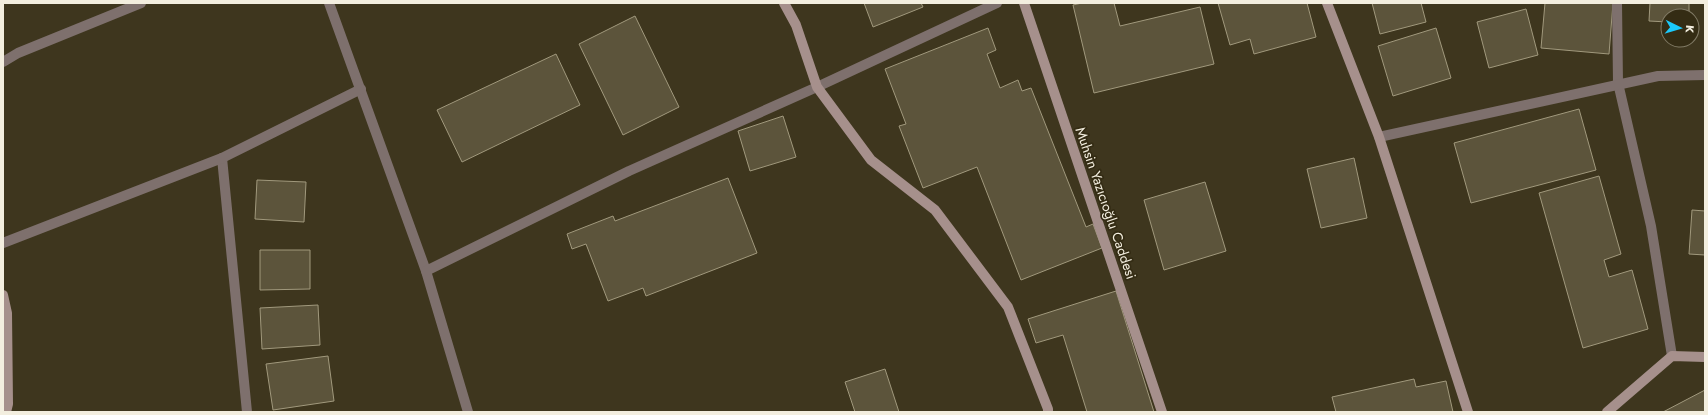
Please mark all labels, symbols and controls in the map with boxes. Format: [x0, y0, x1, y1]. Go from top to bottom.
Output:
north arrow [1660, 8, 1700, 48]
text: K [1682, 24, 1698, 34]
street label: Muhsin Yazıcıoğlu Caddesi [1071, 124, 1141, 282]

